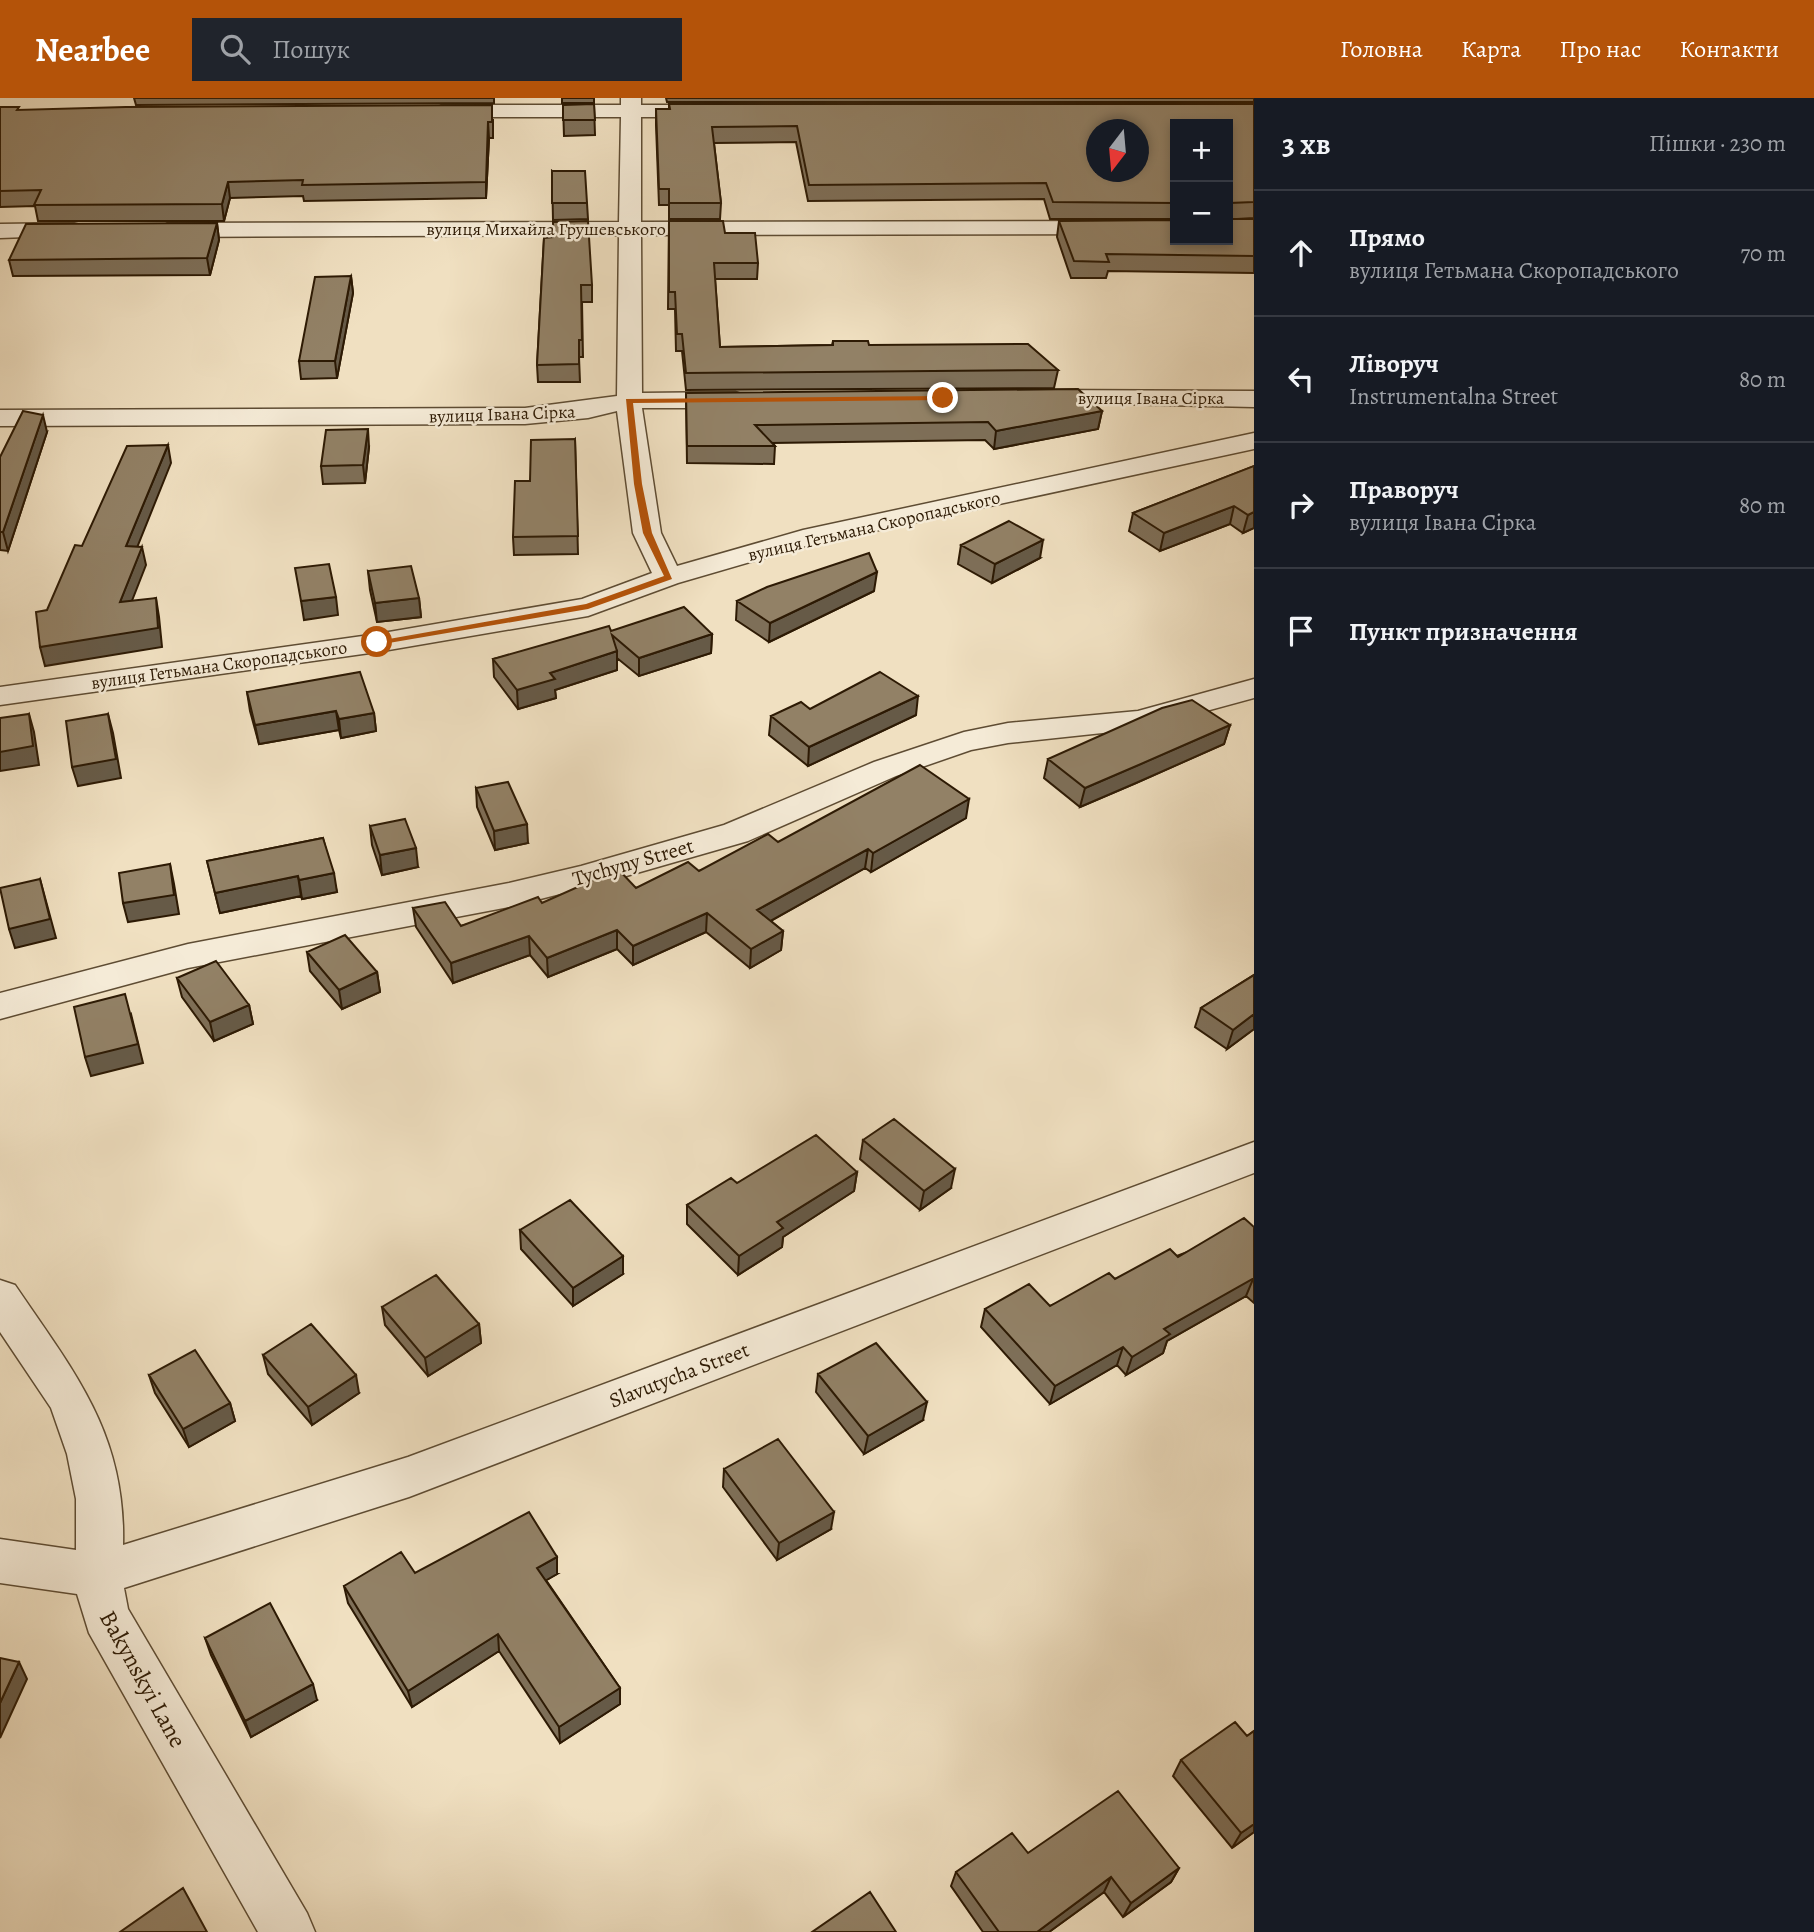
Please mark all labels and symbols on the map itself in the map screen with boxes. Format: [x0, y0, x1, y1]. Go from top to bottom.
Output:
north arrow [1086, 119, 1149, 182]
street label: вулиця Михайла Грушевського [426, 217, 666, 241]
route end [927, 382, 958, 413]
street label: вулиця Івана Сірка [1078, 386, 1225, 410]
street label: вулиця Івана Сірка [428, 399, 576, 429]
street label: вулиця Гетьмана Скоропадського [746, 485, 1002, 567]
route start [361, 626, 392, 657]
street label: вулиця Гетьмана Скоропадського [90, 635, 348, 695]
street label: Tychyny Street [569, 831, 697, 893]
street label: Slavutycha Street [605, 1335, 753, 1415]
street label: Bakynskyi Lane [92, 1605, 194, 1753]

